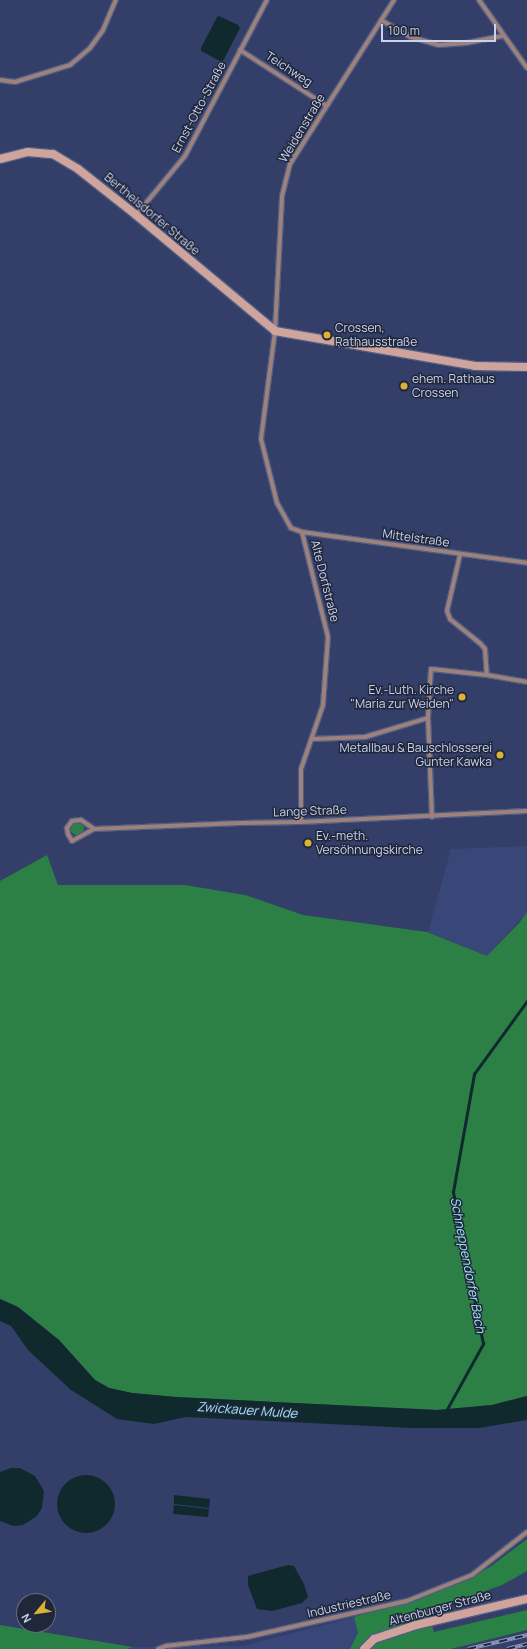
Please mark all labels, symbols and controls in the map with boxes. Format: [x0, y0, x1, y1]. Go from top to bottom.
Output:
scale bar [383, 16, 498, 42]
text: 100 m [388, 22, 420, 39]
street label: Teichweg [263, 49, 315, 89]
street label: Ernst-Otto-Straße [169, 59, 229, 155]
street label: Weidenstraße [276, 91, 328, 165]
street label: Berthelsdorfer Straße [101, 170, 203, 258]
place label: Crossen, Rathausstraße [335, 321, 417, 349]
marker: Crossen, Rathausstraße [322, 330, 332, 340]
place label: ehem. Rathaus Crossen [412, 372, 495, 400]
marker: ehem. Rathaus Crossen [399, 381, 409, 391]
street label: Mittelstraße [381, 526, 451, 550]
street label: Alte Dorfstraße [308, 538, 342, 624]
place label: Ev.-Luth. Kirche "Maria zur Weiden" [350, 683, 454, 711]
marker: Ev.-Luth. Kirche "Maria zur Weiden" [457, 692, 467, 702]
place label: Metallbau & Bauschlosserei Gunter Kawka [340, 741, 492, 769]
marker: Metallbau & Bauschlosserei Gunter Kawka [495, 750, 505, 760]
street label: Lange Straße [273, 803, 347, 819]
place label: Ev.-meth. Versöhnungskirche [316, 829, 423, 857]
marker: Ev.-meth. Versöhnungskirche [303, 838, 313, 848]
water label: Schneppendorfer Bach [447, 1196, 489, 1334]
water label: Zwickauer Mulde [196, 1399, 298, 1421]
street label: Industriestraße [306, 1587, 392, 1621]
street label: Altenburger Straße [387, 1587, 493, 1629]
north arrow [16, 1593, 56, 1633]
text: N [17, 1611, 34, 1626]

